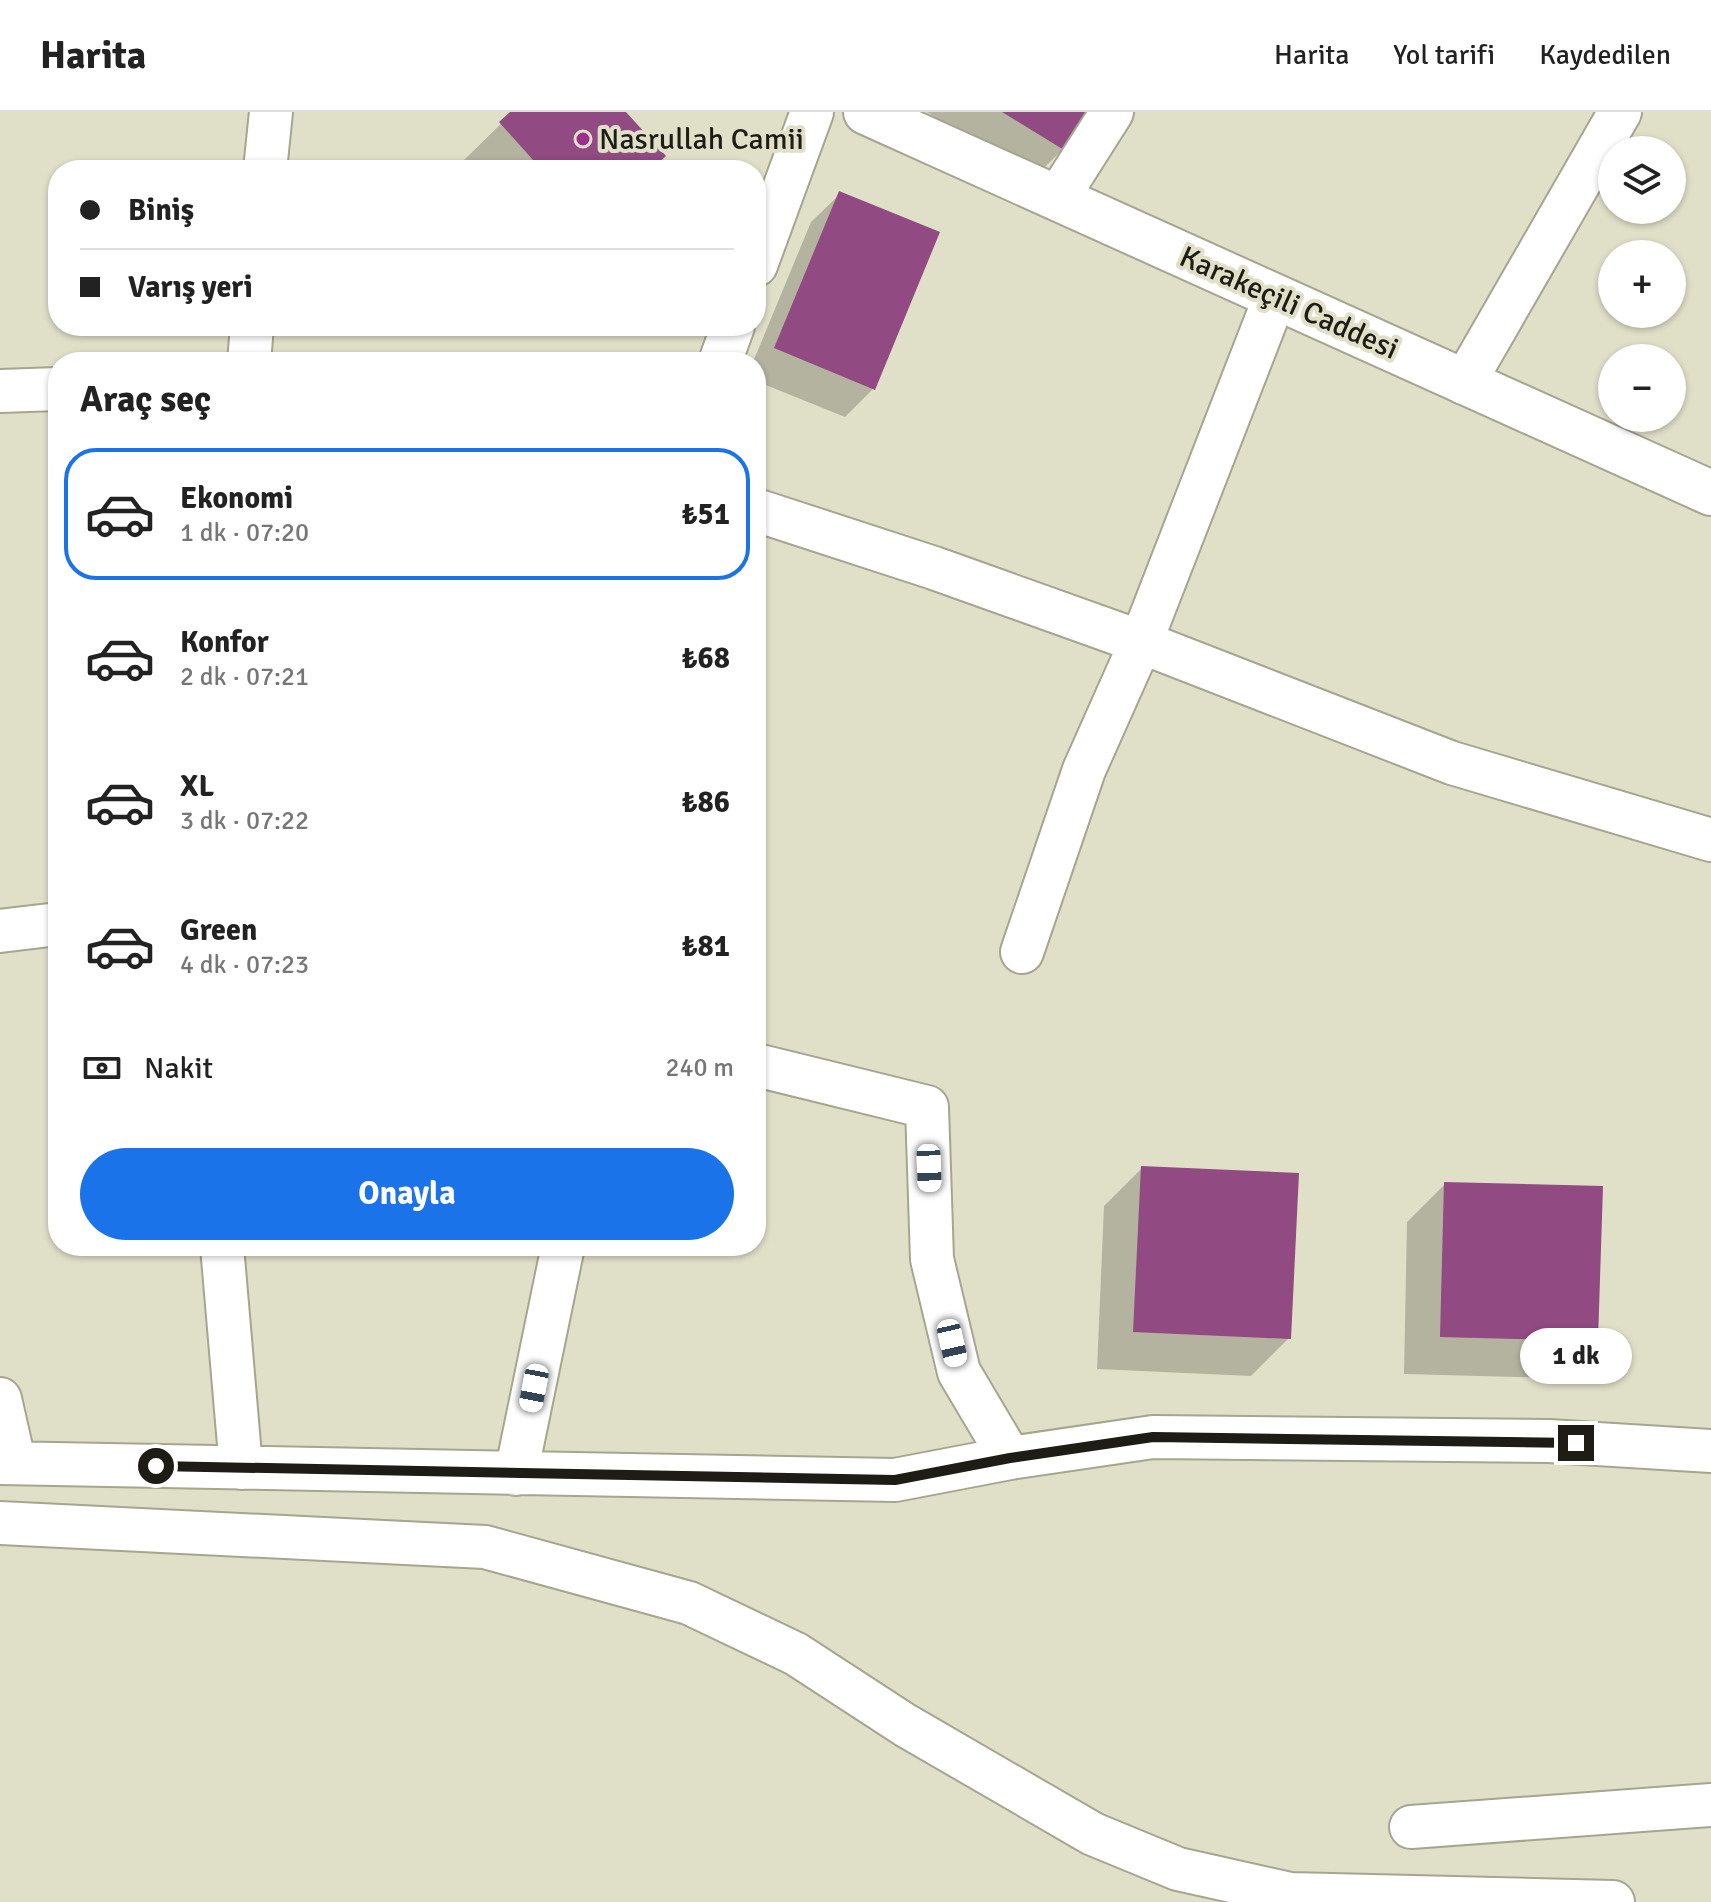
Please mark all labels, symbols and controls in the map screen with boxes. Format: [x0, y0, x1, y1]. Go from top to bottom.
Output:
text: Harita [40, 32, 146, 79]
text: Harita [1274, 38, 1349, 72]
text: Yol tarifi [1393, 38, 1495, 72]
text: Kaydedilen [1539, 38, 1671, 72]
place label: Nasrullah Camii [599, 121, 804, 158]
marker: Nasrullah Camii [574, 130, 592, 148]
map controls [1598, 136, 1686, 432]
button: layers [1598, 136, 1686, 224]
text: Biniş [128, 192, 194, 229]
street label: Karakeçili Caddesi [1174, 238, 1404, 368]
button: + [1598, 240, 1686, 328]
text: Varış yeri [128, 269, 253, 306]
button: − [1598, 344, 1686, 432]
text: Araç seç [80, 377, 211, 422]
icon: car [84, 478, 156, 550]
text: Ekonomi [180, 480, 293, 517]
text: ₺51 [681, 496, 730, 533]
text: 1 dk · 07:20 [180, 517, 309, 549]
icon: car [84, 622, 156, 694]
text: Konfor [180, 624, 269, 661]
text: ₺68 [681, 640, 730, 677]
text: 2 dk · 07:21 [180, 661, 309, 693]
icon: car [84, 766, 156, 838]
text: XL [180, 768, 214, 805]
text: ₺86 [681, 784, 730, 821]
text: 3 dk · 07:22 [180, 805, 309, 837]
icon: car [84, 910, 156, 982]
text: Green [180, 912, 257, 949]
text: ₺81 [681, 928, 730, 965]
text: 4 dk · 07:23 [180, 949, 309, 981]
icon: cash [80, 1046, 124, 1090]
text: Nakit [144, 1050, 213, 1087]
text: 240 m [665, 1052, 734, 1084]
car [916, 1144, 942, 1192]
button: Onayla [80, 1148, 734, 1240]
car [935, 1317, 969, 1369]
callout: 1 dk [1520, 1327, 1632, 1383]
text: 1 dk [1552, 1340, 1600, 1372]
car [518, 1362, 550, 1414]
route end [1558, 1425, 1594, 1461]
route start [138, 1448, 174, 1484]

